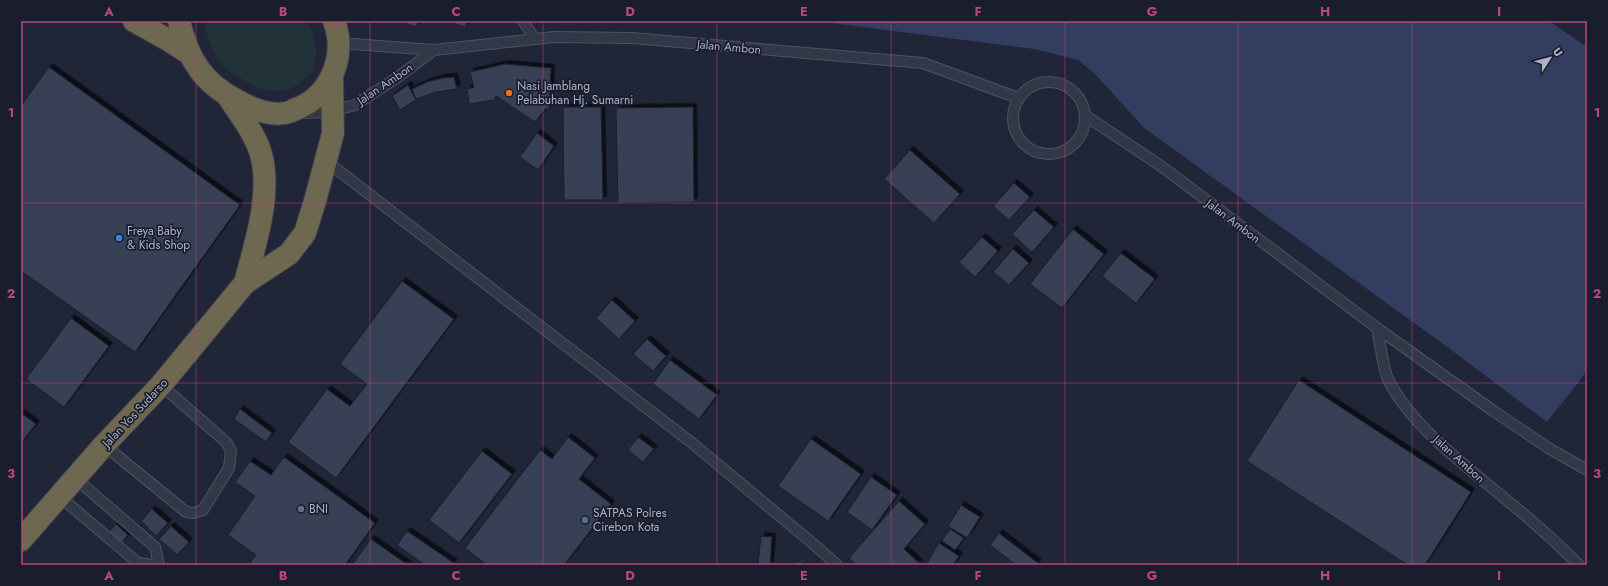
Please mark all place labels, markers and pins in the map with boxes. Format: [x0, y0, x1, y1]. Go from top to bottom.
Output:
place label: Nasi Jamblang Pelabuhan Hj. Sumarni [517, 77, 633, 109]
marker: Nasi Jamblang Pelabuhan Hj. Sumarni [504, 88, 514, 98]
place label: Freya Baby & Kids Shop [127, 222, 190, 254]
marker: Freya Baby & Kids Shop [114, 233, 124, 243]
place label: BNI [309, 500, 328, 518]
marker: BNI [296, 504, 306, 514]
place label: SATPAS Polres Cirebon Kota [593, 504, 667, 536]
marker: SATPAS Polres Cirebon Kota [580, 515, 590, 525]

